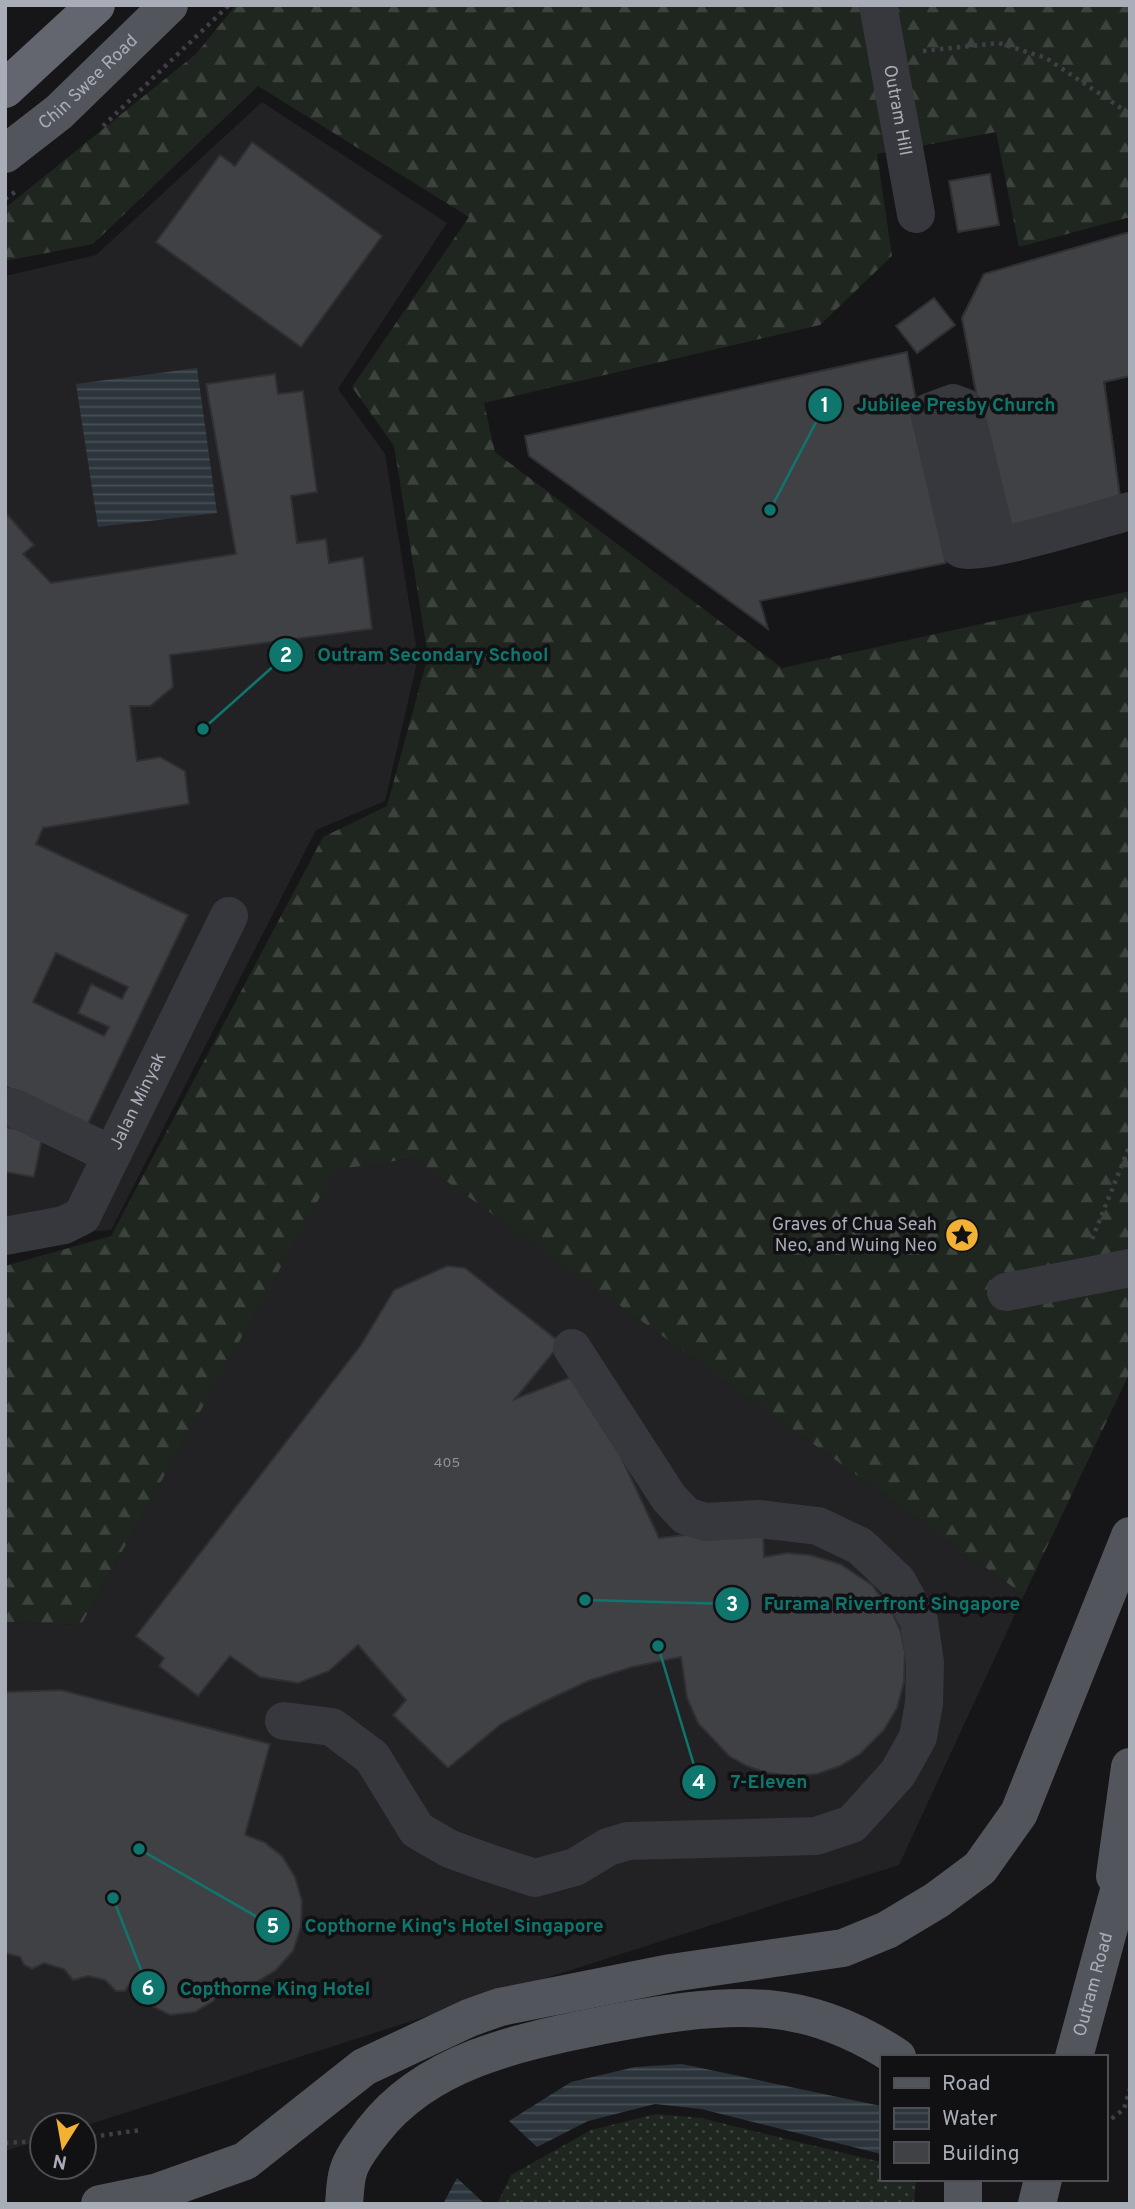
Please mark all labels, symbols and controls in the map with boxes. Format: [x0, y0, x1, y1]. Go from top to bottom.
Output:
street label: Chin Swee Road [34, 30, 143, 135]
street label: Outram Hill [878, 63, 917, 158]
callout: Jubilee Presby Church [807, 385, 1070, 425]
text: 1 [821, 393, 829, 420]
text: Jubilee Presby Church [856, 394, 1056, 418]
callout: Outram Secondary School [268, 635, 562, 675]
text: 2 [280, 643, 292, 670]
text: Outram Secondary School [317, 644, 549, 668]
street label: Jalan Minyak [105, 1049, 172, 1154]
place label: Graves of Chua Seah Neo, and Wuing Neo [772, 1214, 937, 1258]
place icon: Graves of Chua Seah Neo, and Wuing Neo [943, 1216, 981, 1254]
house number: 405 [434, 1455, 460, 1472]
callout: Furama Riverfront Singapore [715, 1584, 1034, 1624]
text: 3 [726, 1592, 738, 1619]
text: Furama Riverfront Singapore [764, 1593, 1020, 1617]
callout: 7-Eleven [681, 1762, 821, 1802]
text: 4 [692, 1770, 706, 1797]
text: 7-Eleven [731, 1771, 807, 1795]
callout: Copthorne King's Hotel Singapore [256, 1906, 618, 1946]
text: 5 [267, 1914, 279, 1941]
text: Copthorne King's Hotel Singapore [305, 1915, 603, 1939]
street label: Outram Road [1069, 1930, 1119, 2039]
callout: Copthorne King Hotel [130, 1968, 384, 2008]
text: 6 [142, 1976, 154, 2003]
text: Copthorne King Hotel [180, 1978, 370, 2002]
legend [880, 2055, 1107, 2181]
text: Road [942, 2071, 991, 2098]
text: Water [942, 2106, 997, 2133]
north arrow [28, 2111, 98, 2181]
text: Building [942, 2141, 1020, 2168]
text: N [51, 2148, 69, 2174]

